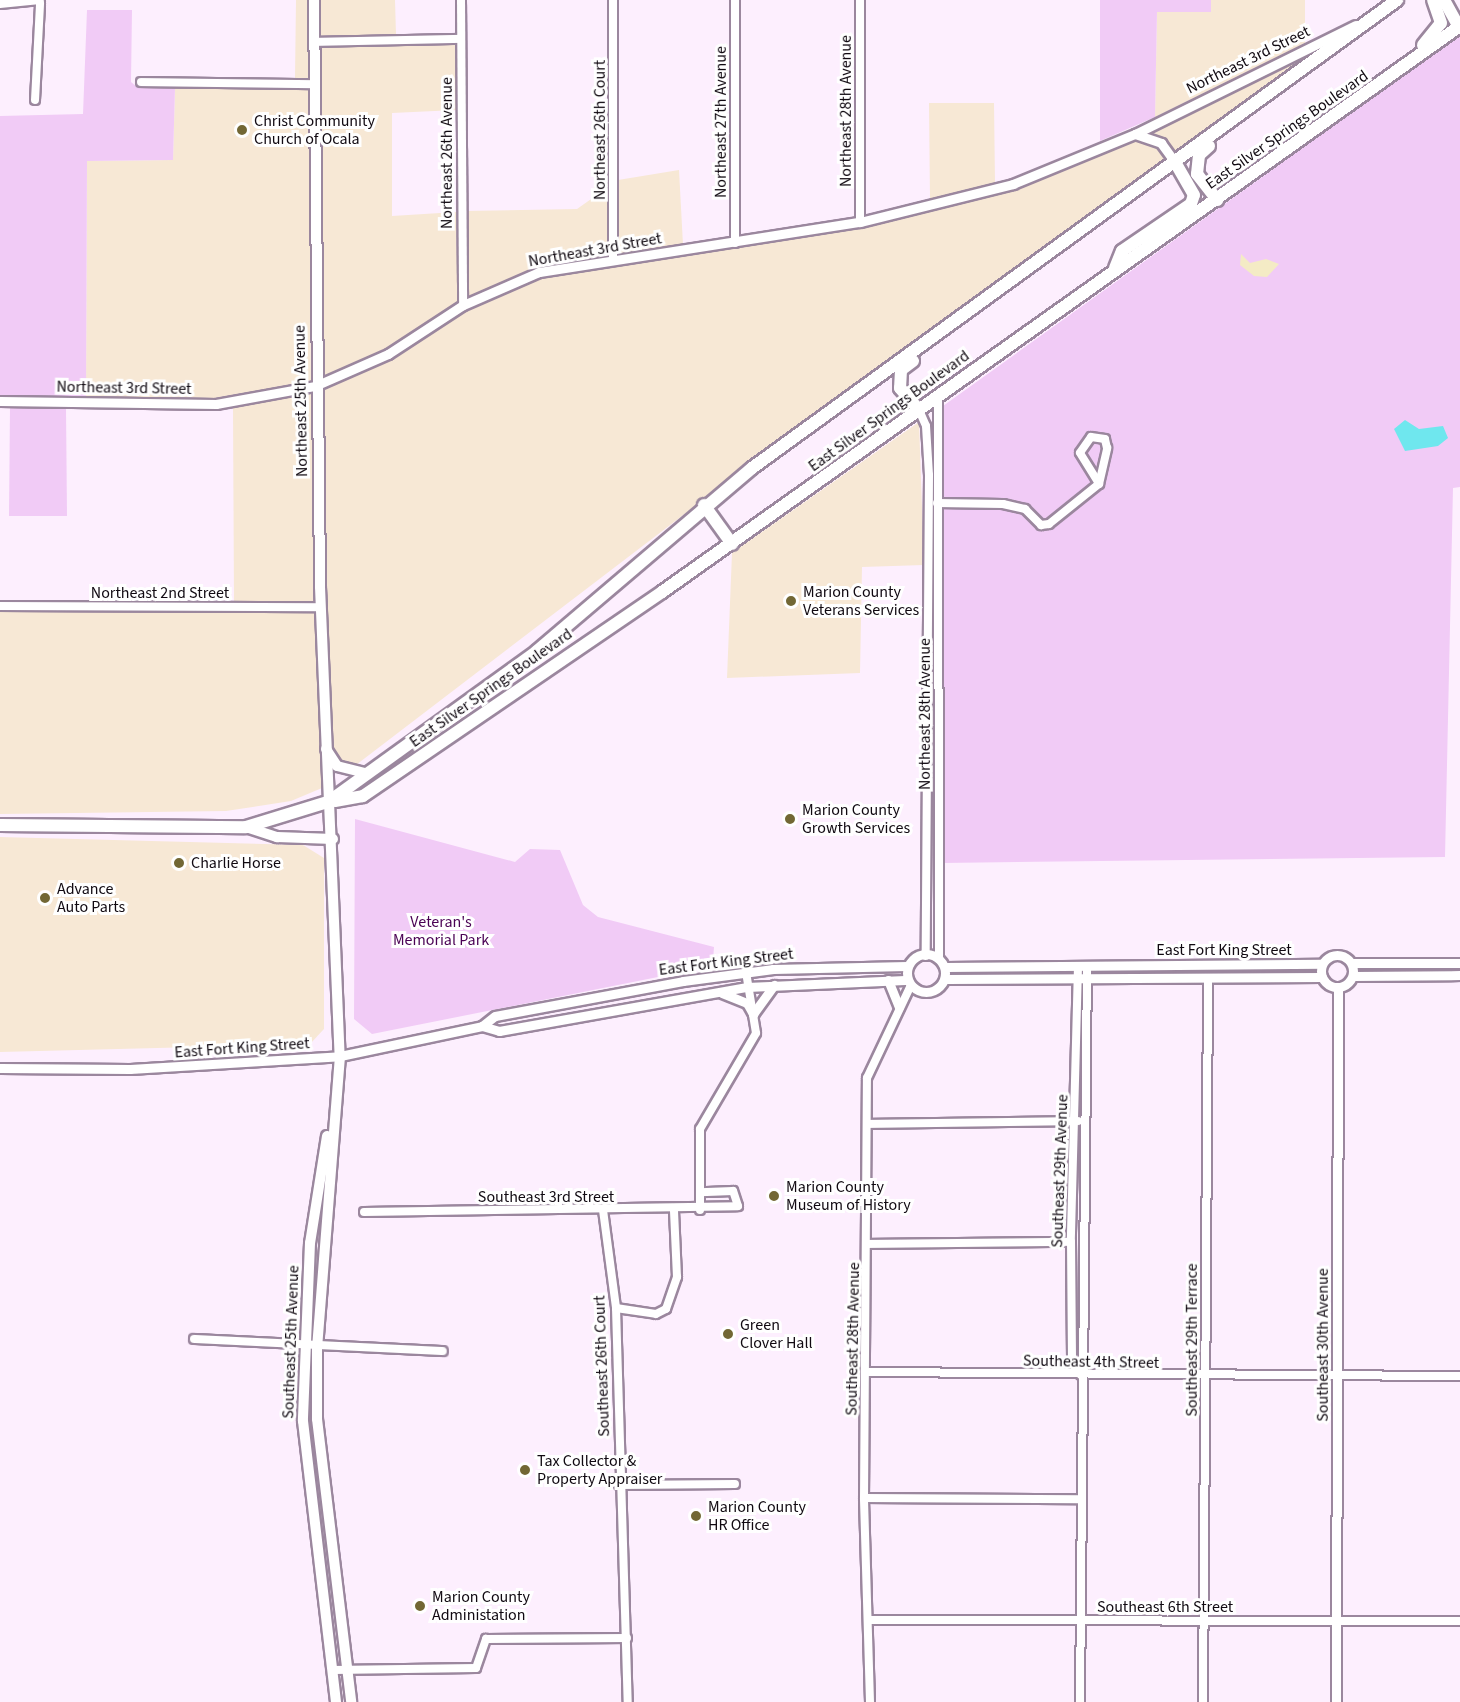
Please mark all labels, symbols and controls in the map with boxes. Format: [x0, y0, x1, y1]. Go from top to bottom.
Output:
street label: Northeast 3rd Street [1183, 22, 1313, 98]
street label: Northeast 28th Avenue [836, 35, 856, 187]
street label: Northeast 27th Avenue [711, 46, 731, 198]
street label: Northeast 26th Court [590, 60, 610, 200]
street label: East Silver Springs Boulevard [1202, 66, 1372, 194]
street label: Northeast 26th Avenue [437, 77, 457, 229]
place label: Christ Community Church of Ocala [254, 111, 375, 149]
marker: Christ Community Church of Ocala [235, 123, 249, 137]
street label: Northeast 3rd Street [527, 229, 663, 271]
street label: Northeast 25th Avenue [290, 325, 312, 477]
street label: East Silver Springs Boulevard [805, 346, 973, 476]
street label: Northeast 3rd Street [56, 377, 192, 399]
place label: Marion County Veterans Services [803, 582, 919, 620]
street label: Northeast 2nd Street [91, 583, 229, 603]
marker: Marion County Veterans Services [784, 594, 798, 608]
street label: East Silver Springs Boulevard [406, 624, 576, 752]
street label: Northeast 28th Avenue [915, 638, 935, 790]
place label: Marion County Growth Services [802, 800, 910, 838]
marker: Marion County Growth Services [783, 812, 797, 826]
place label: Charlie Horse [191, 853, 281, 873]
marker: Charlie Horse [172, 856, 186, 870]
place label: Advance Auto Parts [57, 879, 125, 917]
marker: Advance Auto Parts [38, 891, 52, 905]
park label: Veteran's Memorial Park [393, 912, 489, 950]
street label: East Fort King Street [1156, 940, 1292, 960]
street label: East Fort King Street [658, 944, 794, 980]
street label: East Fort King Street [174, 1034, 310, 1062]
street label: Southeast 29th Avenue [1048, 1094, 1072, 1248]
place label: Marion County Museum of History [786, 1177, 911, 1215]
street label: Southeast 3rd Street [478, 1187, 614, 1207]
marker: Marion County Museum of History [767, 1189, 781, 1203]
street label: Southeast 28th Avenue [842, 1262, 864, 1416]
street label: Southeast 29th Terrace [1182, 1263, 1202, 1417]
street label: Southeast 25th Avenue [279, 1265, 303, 1419]
street label: Southeast 30th Avenue [1313, 1268, 1333, 1422]
street label: Southeast 26th Court [590, 1295, 614, 1437]
place label: Green Clover Hall [740, 1315, 813, 1353]
marker: Green Clover Hall [721, 1327, 735, 1341]
street label: Southeast 4th Street [1023, 1351, 1159, 1373]
place label: Tax Collector & Property Appraiser [537, 1451, 662, 1489]
marker: Tax Collector & Property Appraiser [518, 1463, 532, 1477]
place label: Marion County HR Office [708, 1497, 806, 1535]
marker: Marion County HR Office [689, 1509, 703, 1523]
place label: Marion County Administation [432, 1587, 530, 1625]
street label: Southeast 6th Street [1097, 1597, 1233, 1617]
marker: Marion County Administation [413, 1599, 427, 1613]

